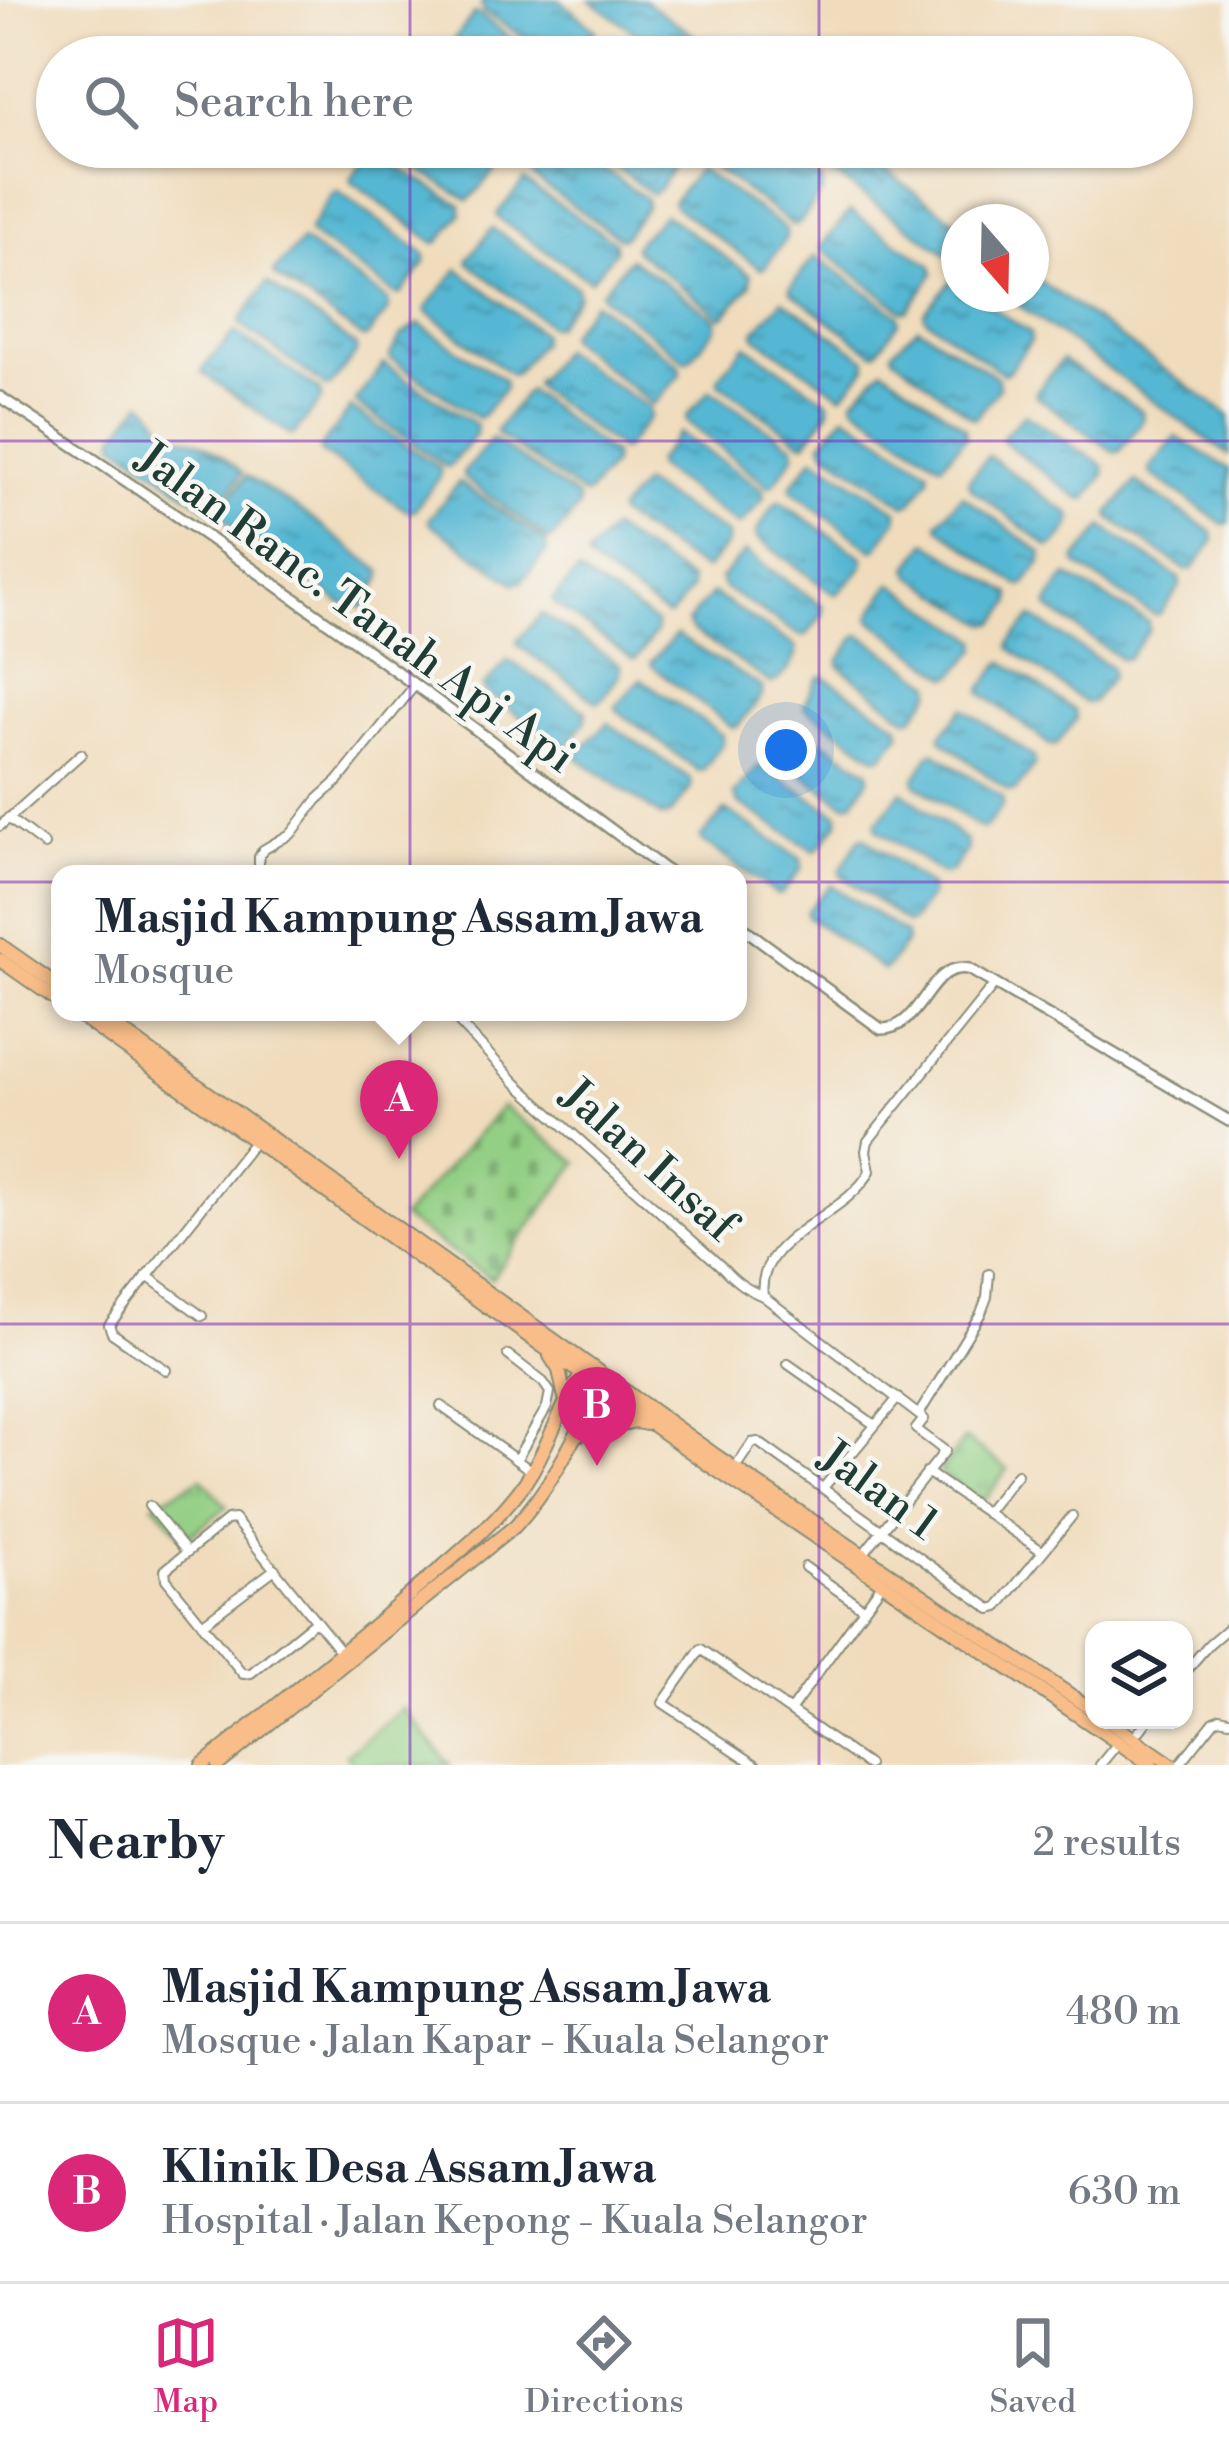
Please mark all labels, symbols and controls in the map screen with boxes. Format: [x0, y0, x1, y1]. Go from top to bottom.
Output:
search box [36, 36, 1193, 168]
icon: search [78, 69, 144, 135]
text: Search here [174, 74, 414, 131]
north arrow [941, 204, 1049, 312]
street label: Jalan Ranc. Tanah Api Api [124, 429, 586, 786]
your location [756, 720, 816, 780]
popup [51, 865, 747, 1021]
text: Masjid Kampung Assam Jawa [95, 890, 703, 947]
text: Mosque [95, 947, 234, 996]
pin: A [360, 1060, 438, 1159]
street label: Jalan Insaf [547, 1066, 749, 1256]
pin: B [558, 1367, 636, 1466]
street label: Jalan 1 [806, 1428, 949, 1553]
map controls [1085, 1621, 1193, 1729]
button: layers [1085, 1621, 1193, 1729]
text: Nearby [48, 1811, 224, 1875]
text: 2 results [1033, 1819, 1181, 1868]
text: Masjid Kampung Assam Jawa [162, 1960, 771, 2017]
text: A [73, 1988, 101, 2037]
text: 480 m [1066, 1988, 1181, 2037]
text: Mosque · Jalan Kapar - Kuala Selangor [162, 2017, 829, 2066]
text: Klinik Desa Assam Jawa [162, 2140, 656, 2197]
text: B [72, 2168, 102, 2217]
text: 630 m [1068, 2168, 1181, 2217]
text: Hospital · Jalan Kepong - Kuala Selangor [162, 2197, 868, 2246]
tab: Map [153, 2310, 219, 2423]
tab: Directions [525, 2310, 684, 2423]
tab: Saved [989, 2310, 1076, 2423]

